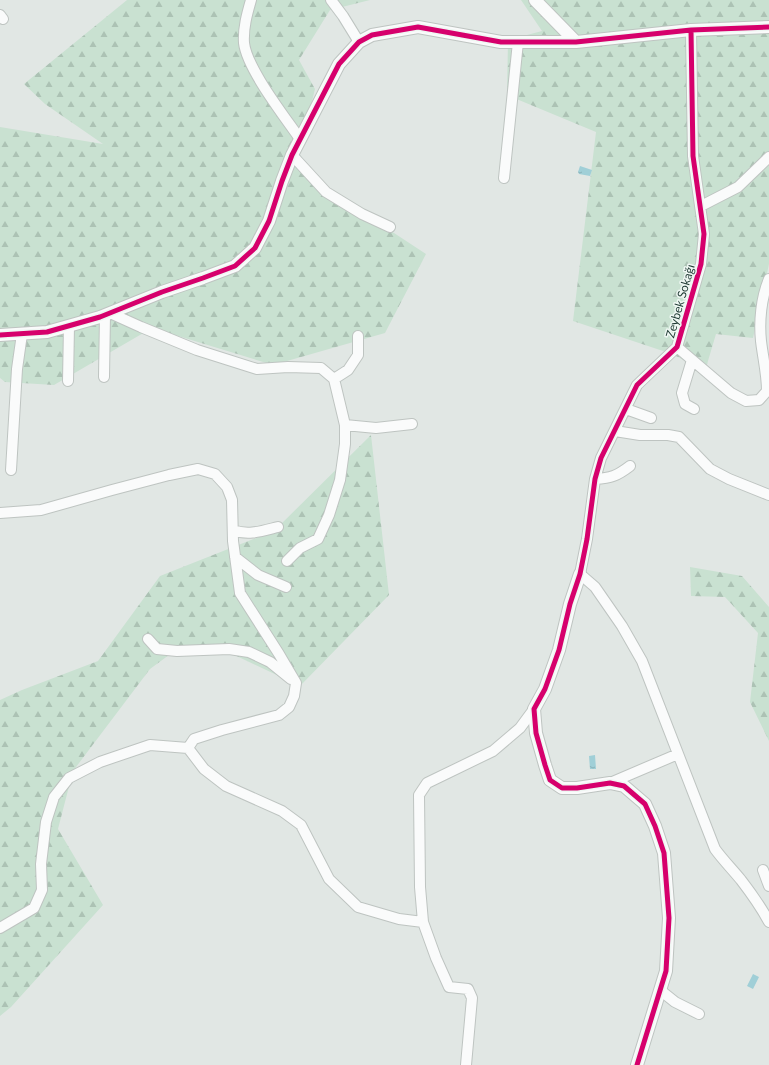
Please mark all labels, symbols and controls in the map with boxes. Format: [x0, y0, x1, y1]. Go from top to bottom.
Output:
street label: Zeybek Sokağı [662, 262, 698, 340]

